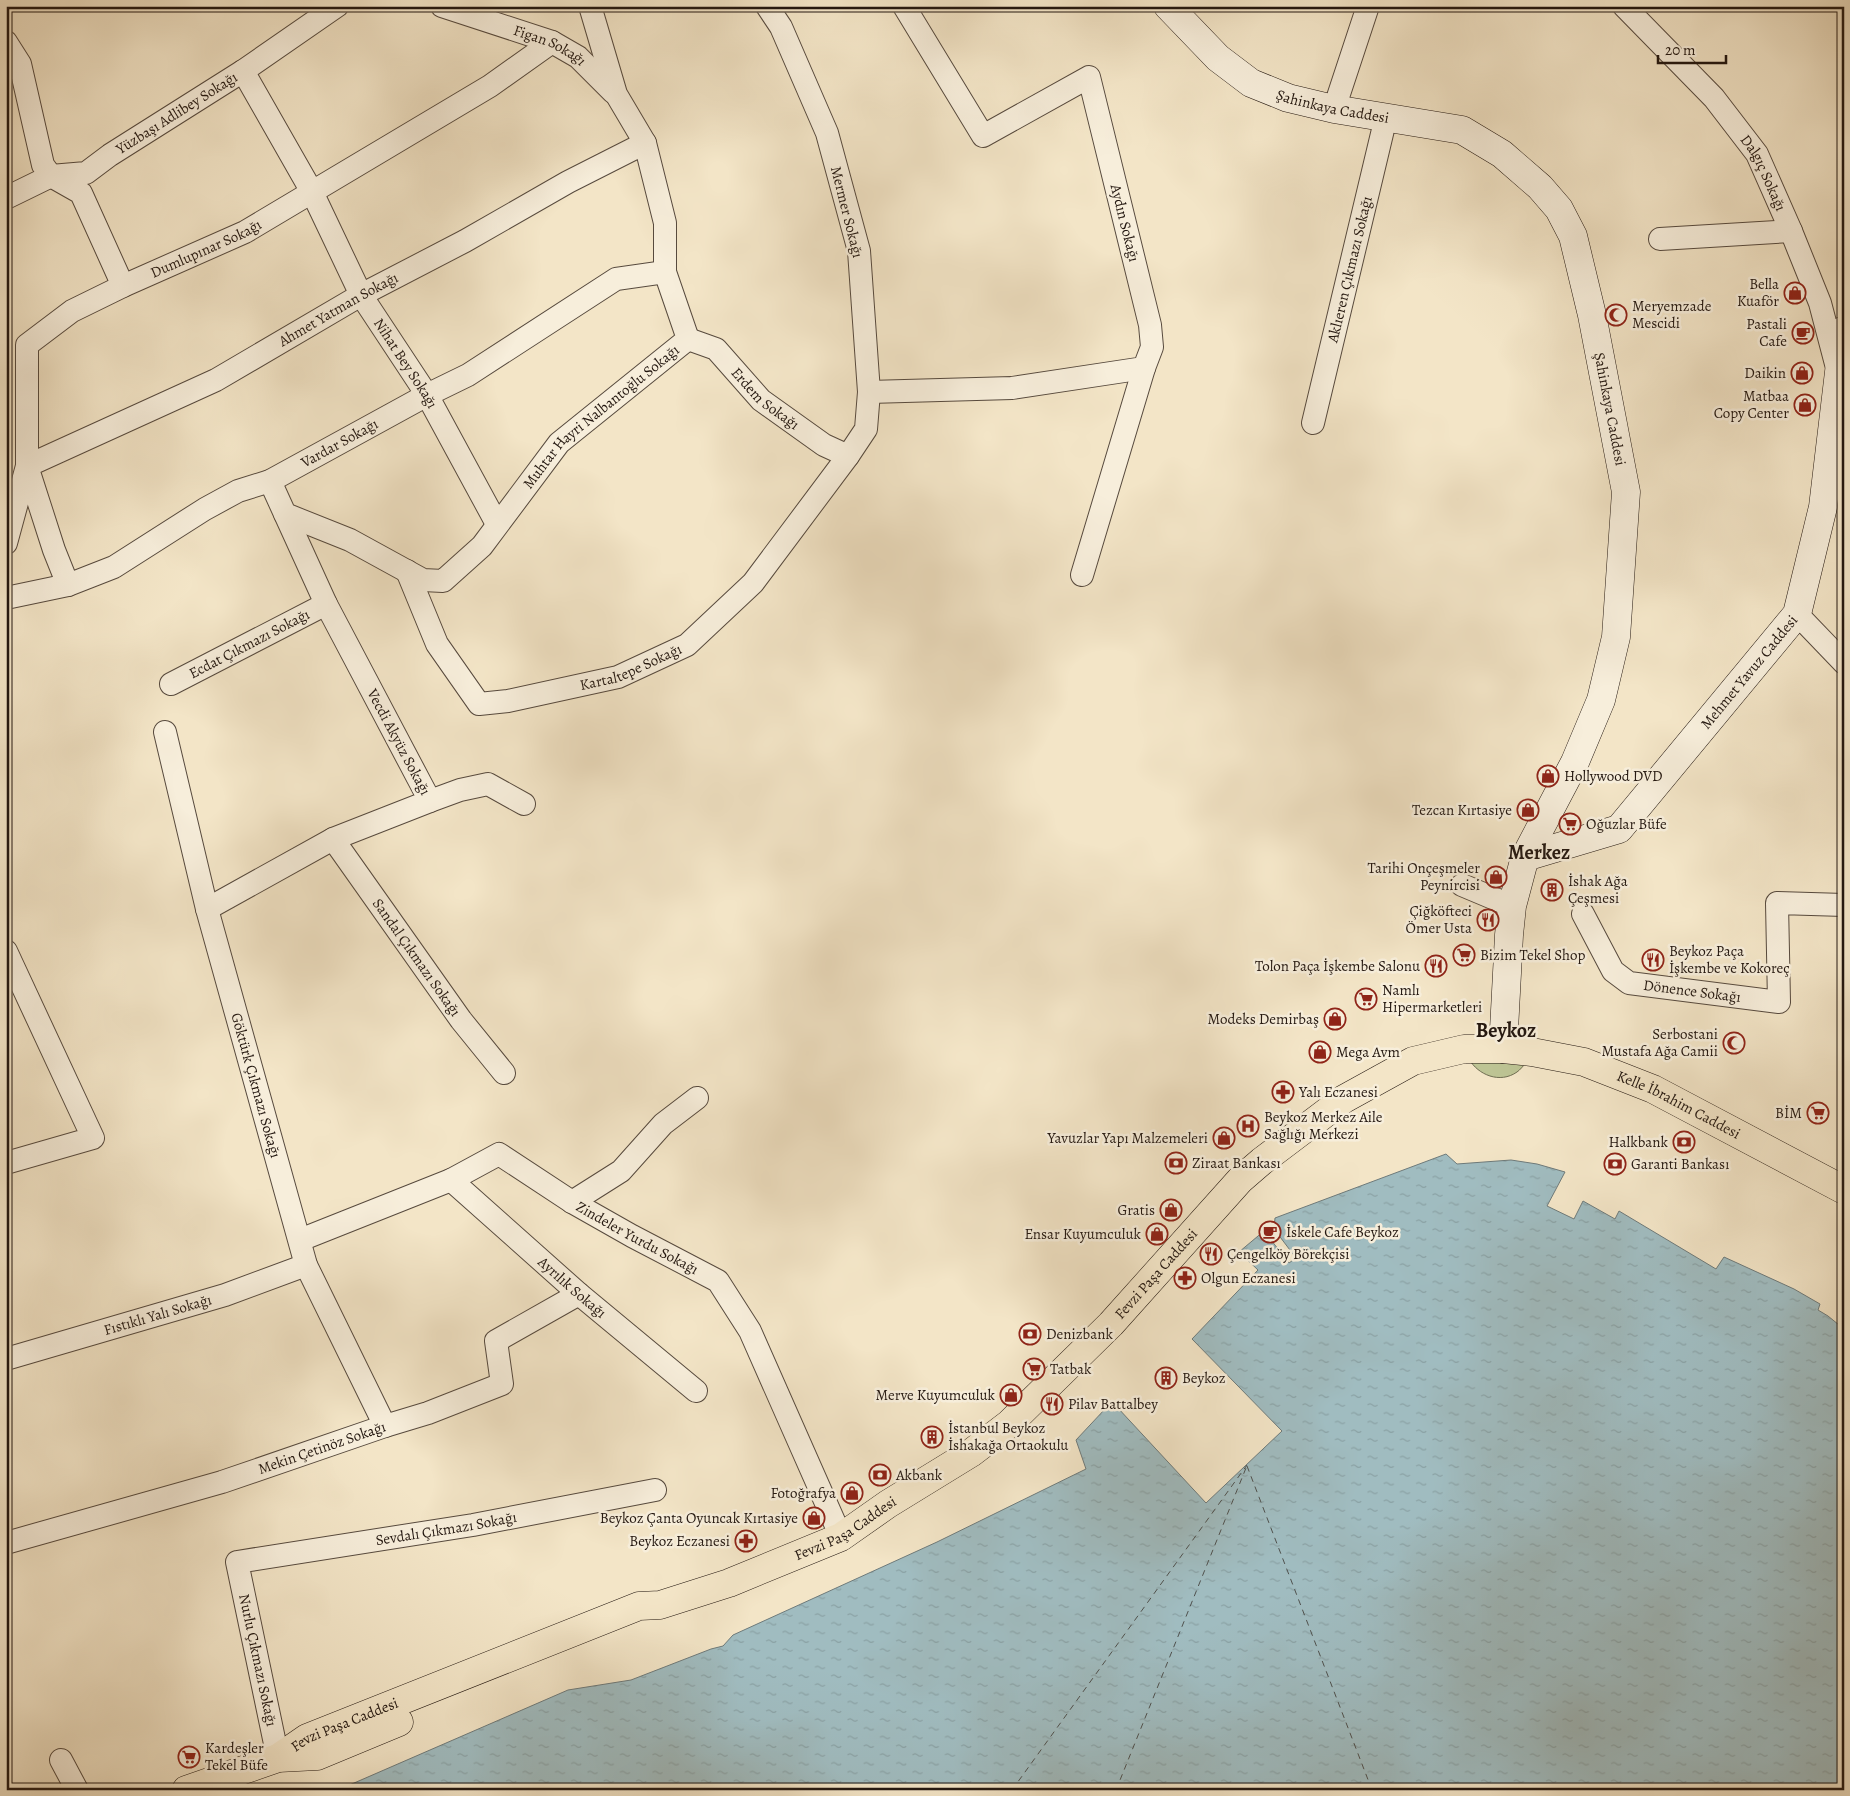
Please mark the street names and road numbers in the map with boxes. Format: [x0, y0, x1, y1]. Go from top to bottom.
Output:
street label: Figan Sokağı [511, 20, 591, 70]
street label: Yüzbaşı Adlibey Sokağı [111, 67, 241, 159]
street label: Şahinkaya Caddesi [1273, 84, 1391, 128]
street label: Dalgıç Sokağı [1736, 130, 1791, 214]
street label: Mermer Sokağı [826, 164, 868, 260]
street label: Aydın Sokağı [1105, 181, 1144, 264]
street label: Aklıeren Çıkmazı Sokağı [1322, 194, 1377, 346]
street label: Dumlupınar Sokağı [147, 214, 265, 283]
street label: Ahmet Yatman Sokağı [274, 267, 402, 352]
street label: Nihat Bey Sokağı [369, 314, 442, 412]
street label: Muhtar Hayri Nalbantoğlu Sokağı [518, 340, 683, 493]
street label: Şahinkaya Caddesi [1589, 351, 1631, 467]
street label: Erdem Sokağı [727, 363, 803, 434]
street label: Vardar Sokağı [296, 414, 382, 473]
street label: Ecdat Çıkmazı Sokağı [185, 604, 313, 683]
street label: Mehmet Yavuz Caddesi [1696, 611, 1802, 733]
street label: Kartaltepe Sokağı [578, 639, 685, 695]
street label: Vecdi Akyüz Sokağı [362, 684, 435, 799]
street label: Sandal Çıkmazı Sokağı [368, 894, 465, 1020]
street label: Dönence Sokağı [1642, 975, 1742, 1007]
street label: Göktürk Çıkmazı Sokağı [226, 1011, 286, 1160]
street label: Kelle İbrahim Caddesi [1614, 1066, 1744, 1144]
street label: Zindeler Yurdu Sokağı [573, 1196, 702, 1279]
street label: Fevzi Paşa Caddesi [1110, 1224, 1202, 1323]
street label: Ayrılık Sokağı [533, 1251, 611, 1323]
street label: Fıstıklı Yalı Sokağı [101, 1289, 214, 1340]
street label: Mekin Çetinöz Sokağı [255, 1417, 388, 1479]
street label: Fevzi Paşa Caddesi [791, 1491, 900, 1565]
street label: Sevdalı Çıkmazı Sokağı [374, 1507, 518, 1550]
street label: Nurlu Çıkmazı Sokağı [234, 1592, 282, 1728]
street label: Fevzi Paşa Caddesi [287, 1693, 401, 1756]

